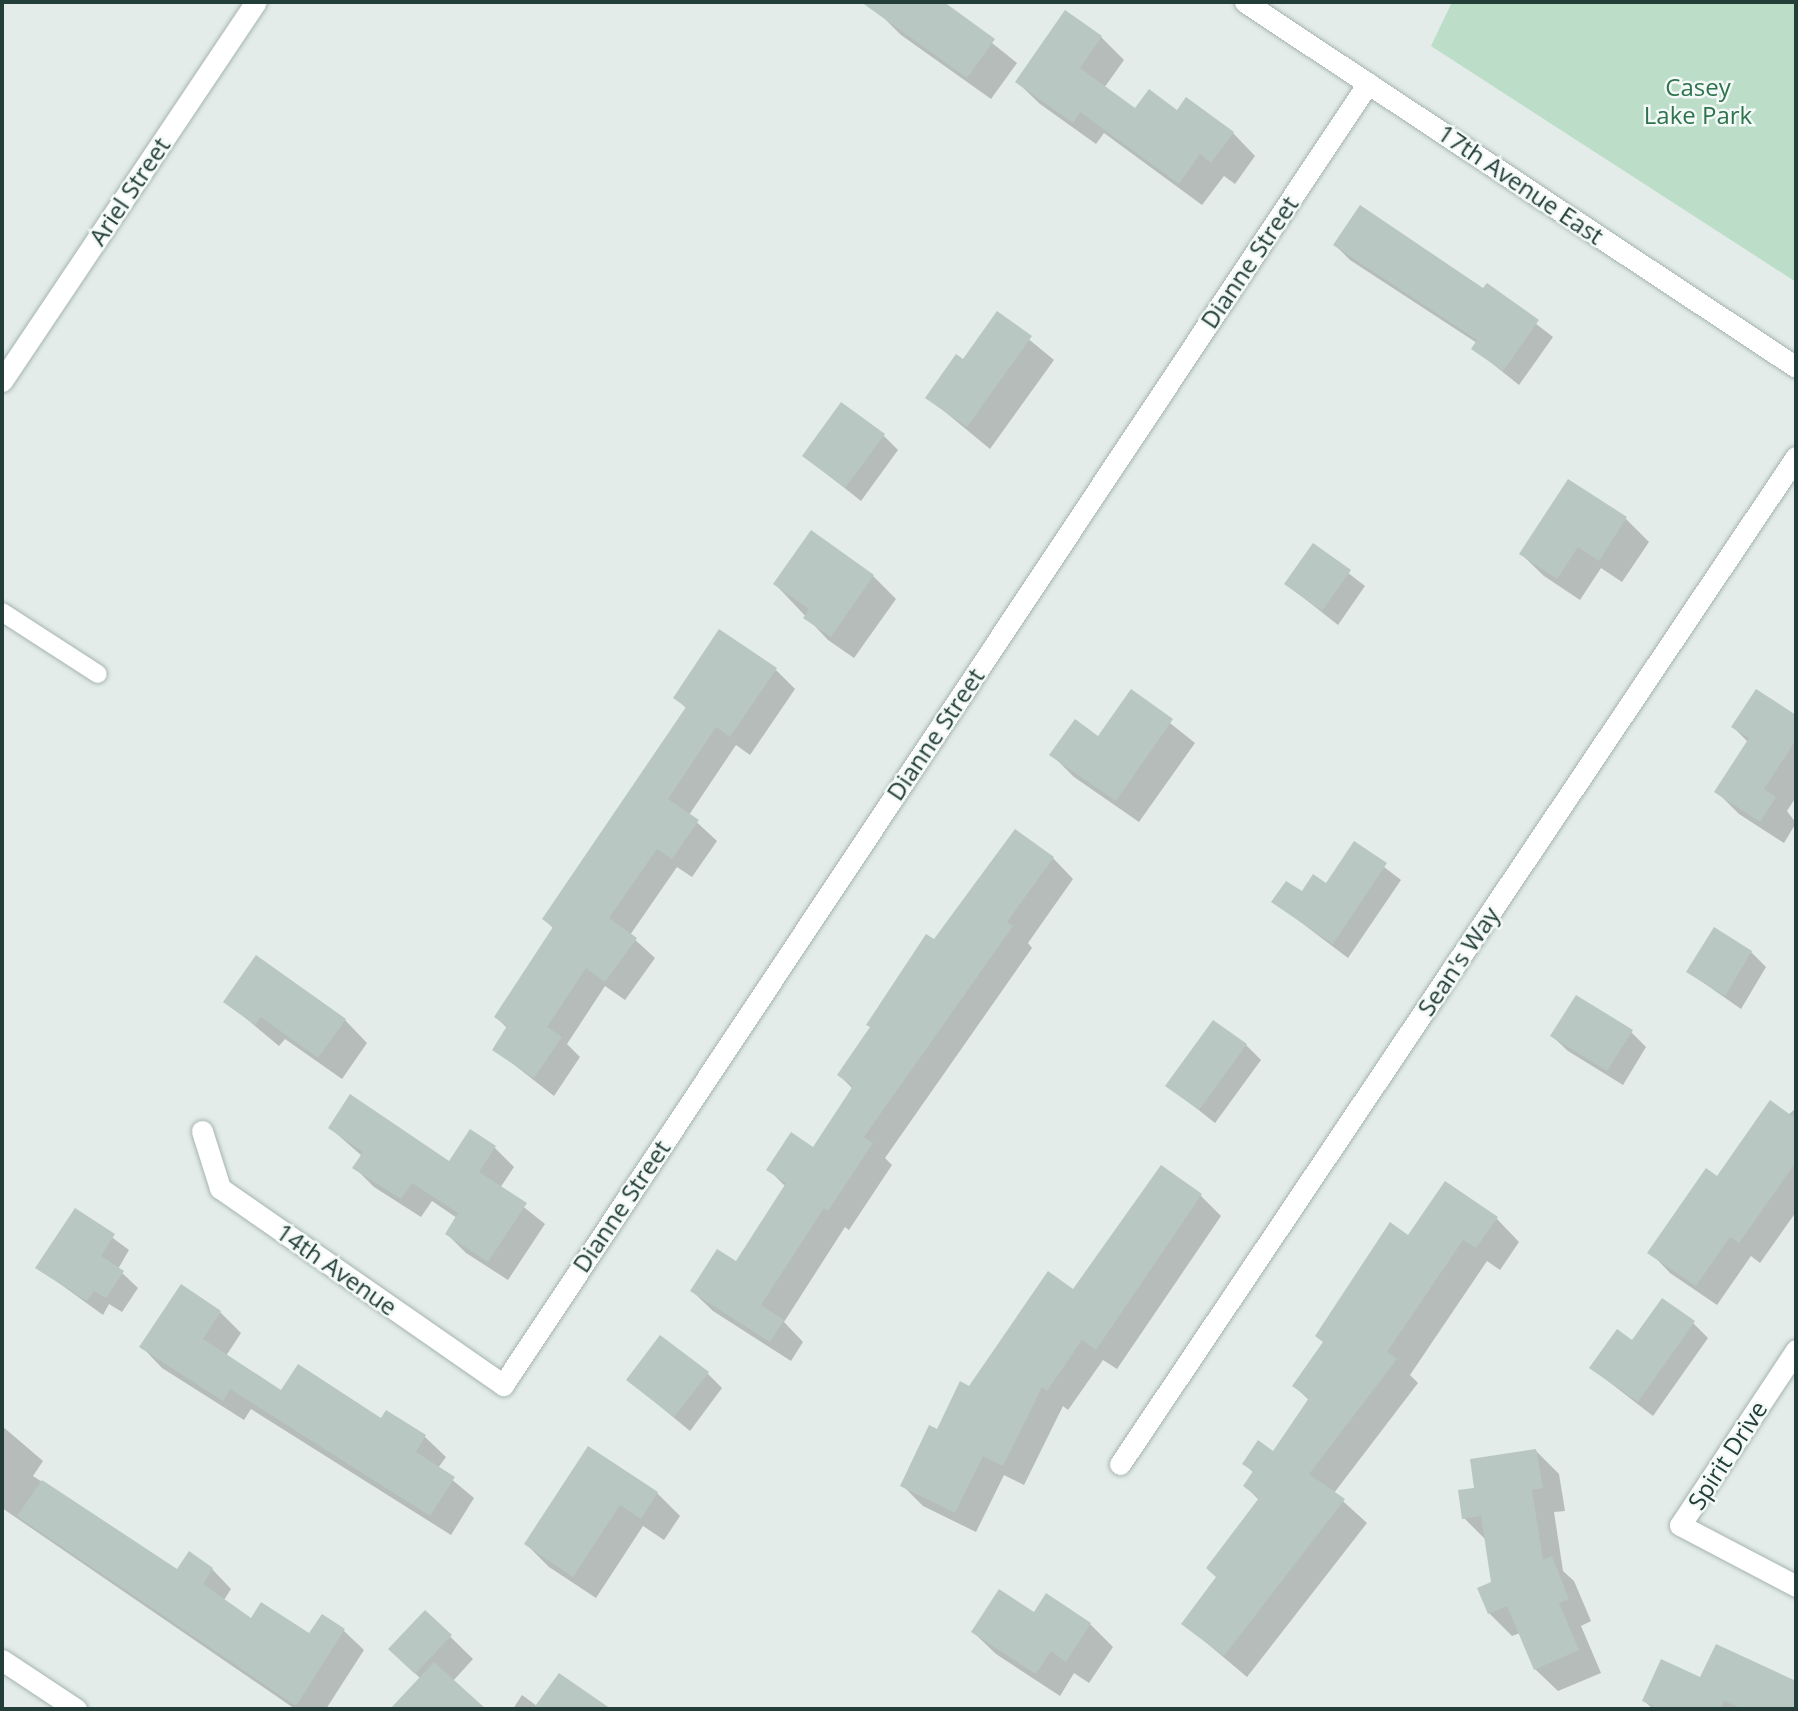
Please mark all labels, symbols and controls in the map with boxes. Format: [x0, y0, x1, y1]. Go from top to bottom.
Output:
park label: Casey Lake Park [1644, 73, 1752, 129]
street label: 17th Avenue East [1433, 118, 1609, 250]
street label: Ariel Street [82, 132, 176, 250]
street label: Dianne Street [1194, 191, 1304, 333]
street label: Dianne Street [880, 663, 990, 805]
street label: Sean's Way [1411, 901, 1505, 1021]
street label: Dianne Street [566, 1135, 676, 1277]
street label: 14th Avenue [271, 1217, 403, 1321]
street label: Spirit Drive [1681, 1395, 1773, 1515]

